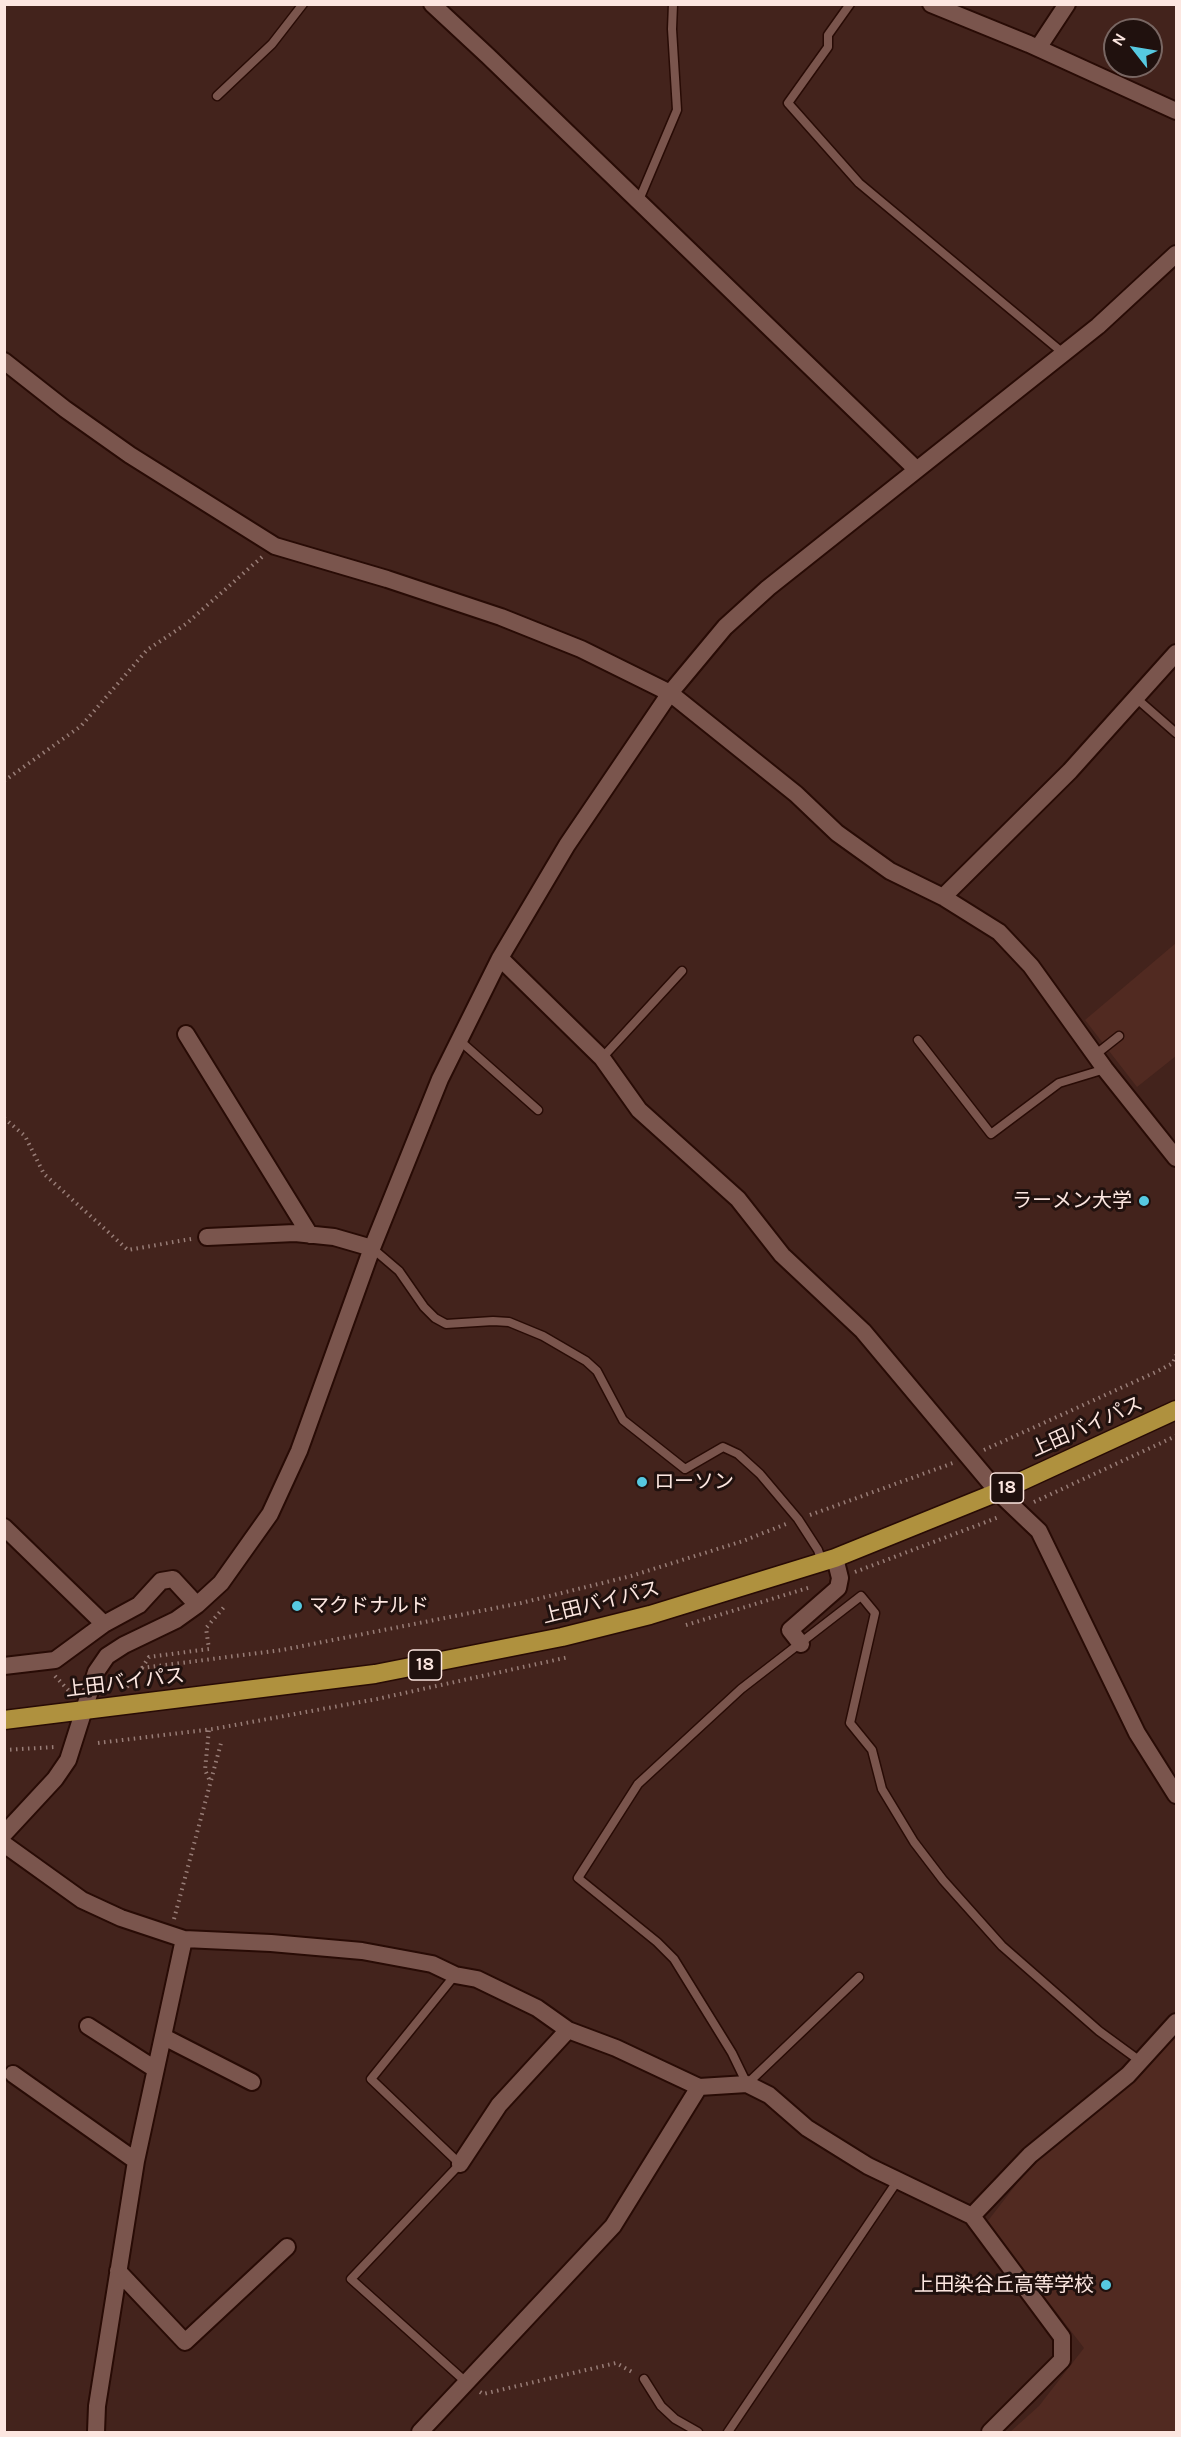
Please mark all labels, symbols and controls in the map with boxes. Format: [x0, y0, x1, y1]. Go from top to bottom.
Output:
north arrow [1103, 18, 1163, 78]
text: N [1108, 30, 1130, 49]
place label: ラーメン大学 [1012, 1189, 1132, 1213]
marker: ラーメン大学 [1137, 1194, 1151, 1208]
street label: 上田バイパス [1027, 1392, 1147, 1462]
place label: ローソン [654, 1470, 734, 1494]
road number: 18 [990, 1473, 1024, 1503]
marker: ローソン [635, 1475, 649, 1489]
street label: 上田バイパス [540, 1577, 662, 1629]
place label: マクドナルド [309, 1594, 429, 1618]
marker: マクドナルド [290, 1599, 304, 1613]
road number: 18 [408, 1650, 442, 1680]
street label: 上田バイパス [64, 1664, 186, 1702]
place label: 上田染谷丘高等学校 [914, 2273, 1094, 2297]
marker: 上田染谷丘高等学校 [1099, 2278, 1113, 2292]

